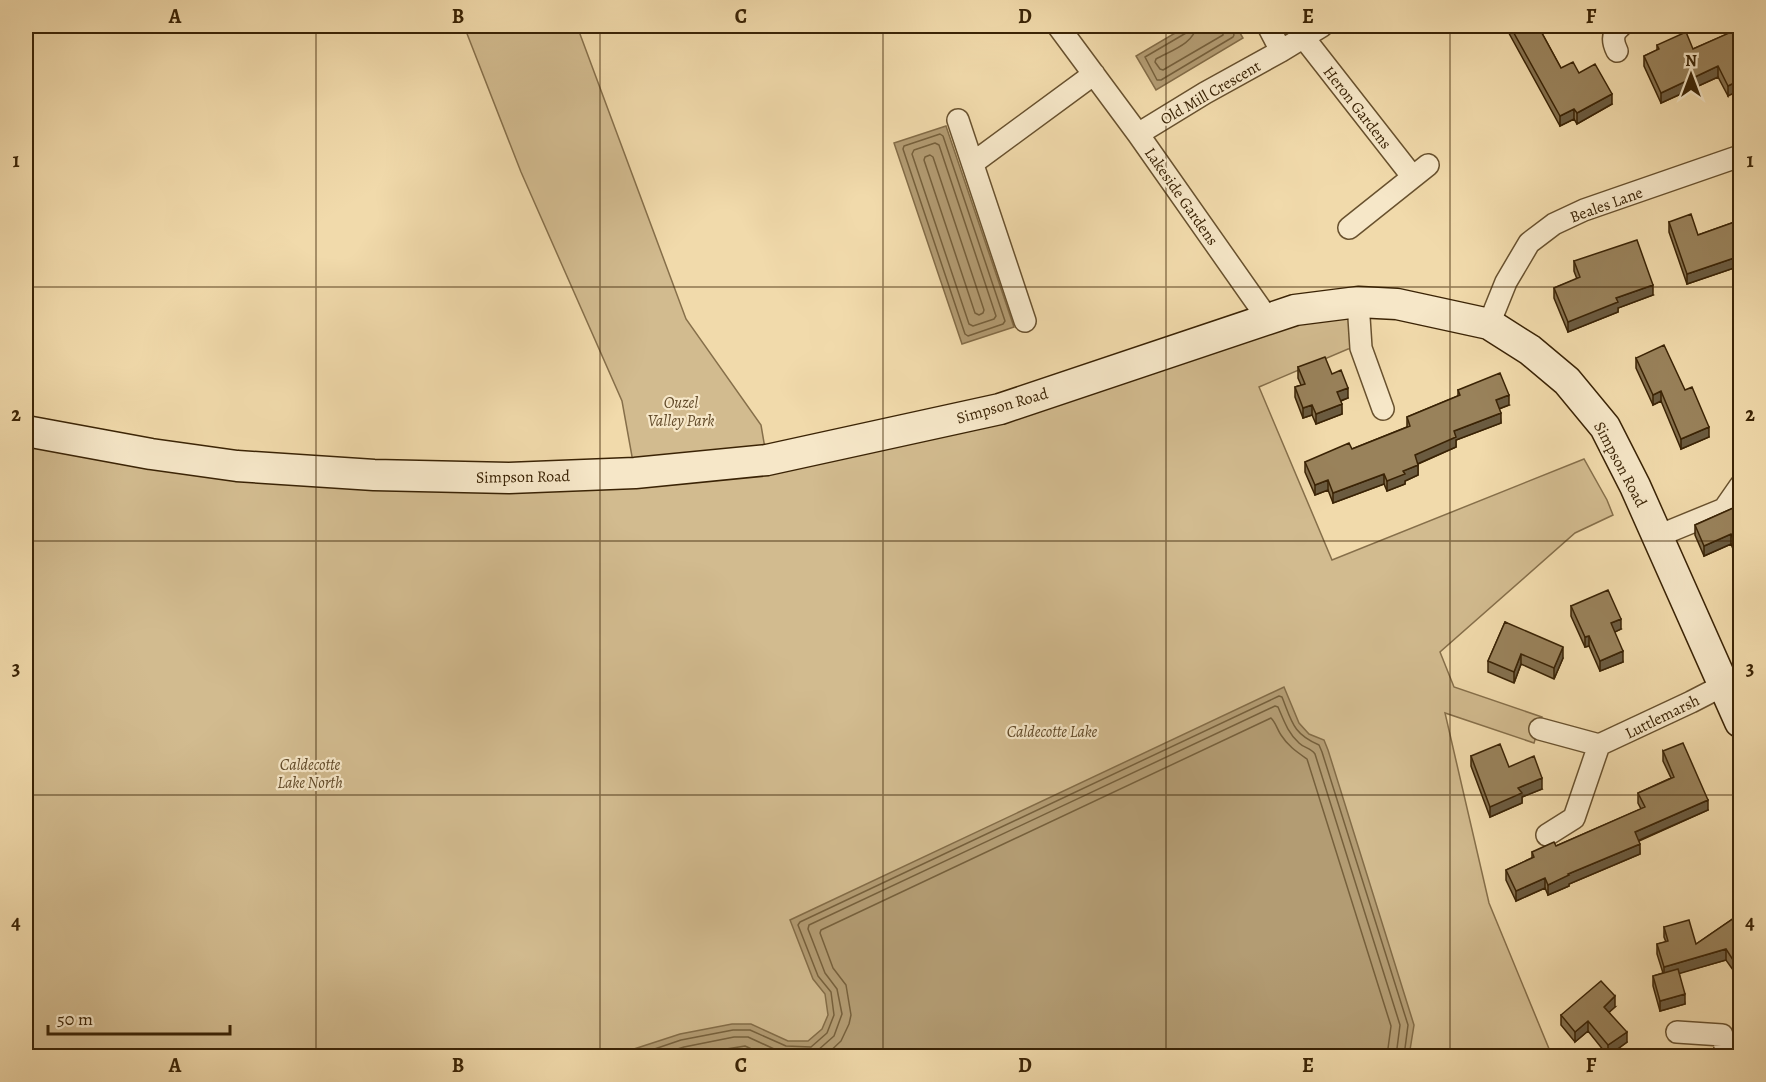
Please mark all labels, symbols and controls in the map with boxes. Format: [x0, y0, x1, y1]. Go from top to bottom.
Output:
text: A [168, 3, 182, 30]
text: B [452, 3, 464, 30]
text: C [735, 3, 747, 30]
text: D [1018, 3, 1032, 30]
text: E [1302, 3, 1314, 30]
text: F [1586, 3, 1597, 30]
north arrow [1661, 45, 1721, 105]
text: N [1685, 50, 1697, 72]
street label: Old Mill Crescent [1156, 55, 1265, 131]
street label: Heron Gardens [1318, 62, 1397, 154]
street label: Lakeside Gardens [1139, 143, 1223, 250]
text: 1 [12, 147, 20, 174]
text: 1 [1746, 147, 1754, 174]
street label: Beales Lane [1567, 182, 1646, 228]
street label: Simpson Road [954, 382, 1051, 430]
park label: Ouzel Valley Park [648, 392, 714, 432]
text: 2 [11, 401, 21, 428]
text: 2 [1745, 401, 1755, 428]
street label: Simpson Road [1588, 418, 1652, 512]
street label: Simpson Road [476, 465, 571, 489]
text: 3 [12, 655, 20, 682]
text: 3 [1746, 655, 1754, 682]
street label: Luttlemarsh [1622, 689, 1704, 744]
park label: Caldecotte Lake [1007, 721, 1098, 743]
park label: Caldecotte Lake North [277, 754, 343, 794]
text: 4 [11, 909, 21, 936]
text: 4 [1745, 909, 1755, 936]
scale bar [48, 998, 230, 1036]
text: 50 m [57, 1007, 93, 1031]
text: A [168, 1052, 182, 1079]
text: B [452, 1052, 464, 1079]
text: C [735, 1052, 747, 1079]
text: D [1018, 1052, 1032, 1079]
text: E [1302, 1052, 1314, 1079]
text: F [1586, 1052, 1597, 1079]

